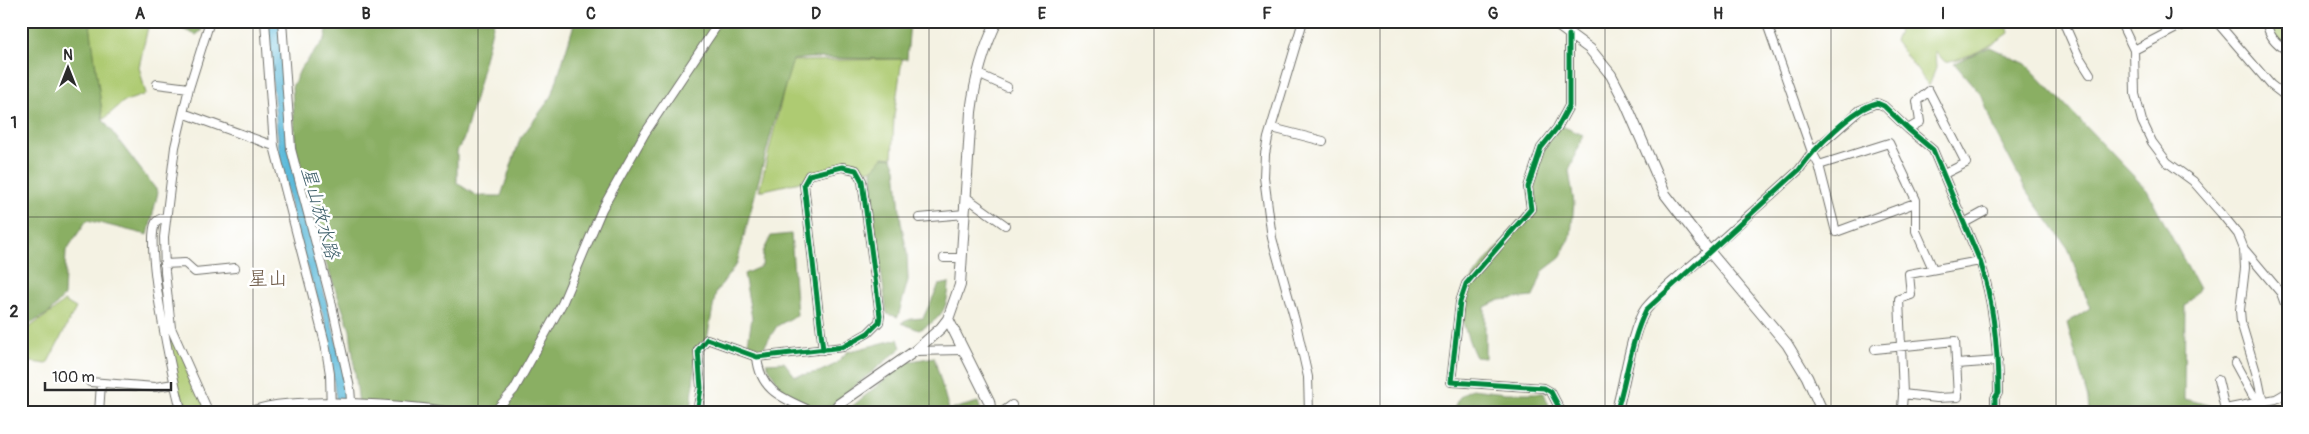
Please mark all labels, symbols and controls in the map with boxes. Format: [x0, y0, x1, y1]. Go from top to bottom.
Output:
text: A [135, 4, 146, 24]
text: B [361, 4, 371, 24]
text: C [586, 4, 596, 24]
text: D [811, 4, 821, 24]
text: E [1038, 4, 1047, 24]
text: F [1262, 4, 1272, 24]
text: G [1488, 4, 1499, 24]
text: H [1713, 4, 1723, 24]
text: I [1941, 4, 1945, 24]
text: J [2165, 4, 2173, 24]
north arrow [42, 42, 92, 92]
text: N [63, 47, 73, 64]
text: 1 [11, 113, 17, 133]
water label: 星山放水路 [295, 164, 345, 263]
district label: 星山 [248, 266, 288, 291]
text: 2 [10, 302, 19, 322]
scale bar [45, 359, 171, 391]
text: 100 m [52, 368, 95, 387]

